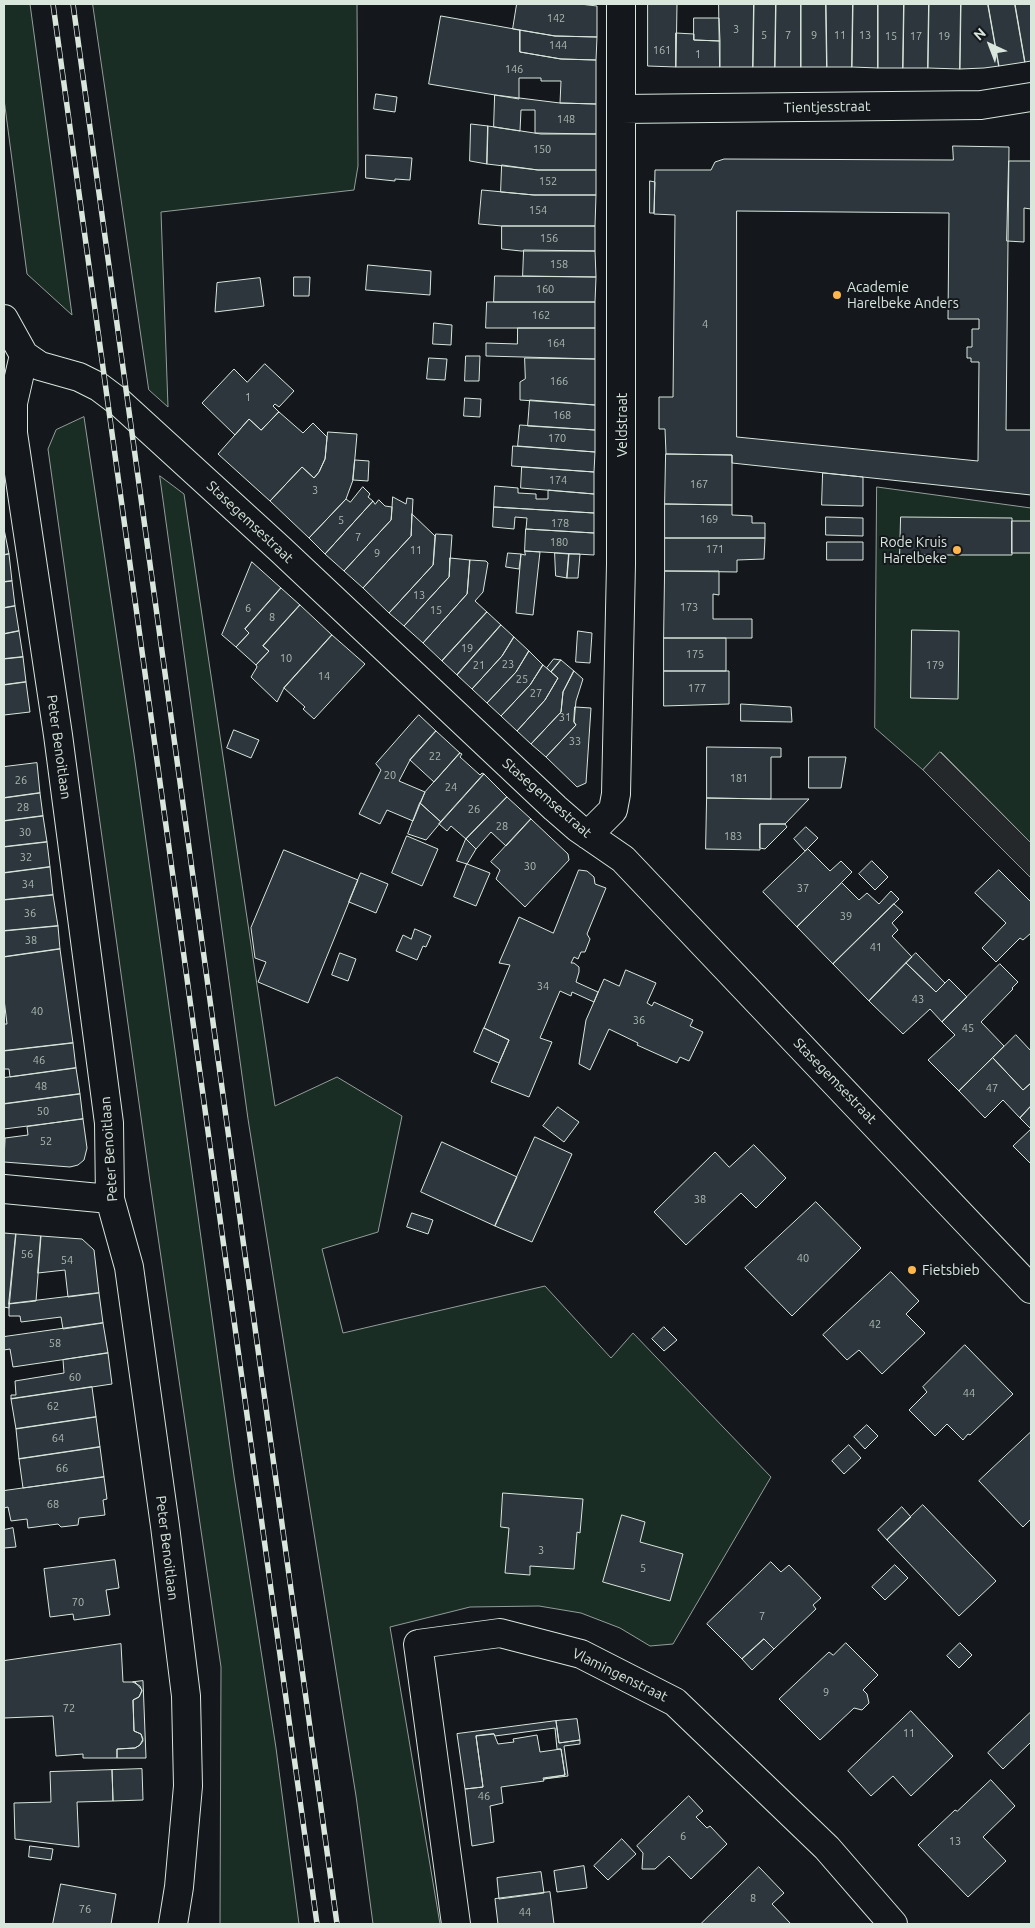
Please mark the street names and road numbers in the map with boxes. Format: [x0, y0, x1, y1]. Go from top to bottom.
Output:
street label: Tientjesstraat [784, 98, 870, 116]
street label: Veldstraat [614, 393, 630, 457]
street label: Stasegemsestraat [203, 478, 297, 566]
street label: Peter Benoitlaan [43, 694, 75, 800]
street label: Stasegemsestraat [499, 755, 595, 841]
street label: Stasegemsestraat [790, 1035, 880, 1127]
street label: Peter Benoitlaan [97, 1096, 121, 1202]
street label: Peter Benoitlaan [152, 1495, 182, 1601]
street label: Vlamingenstraat [570, 1645, 670, 1705]

